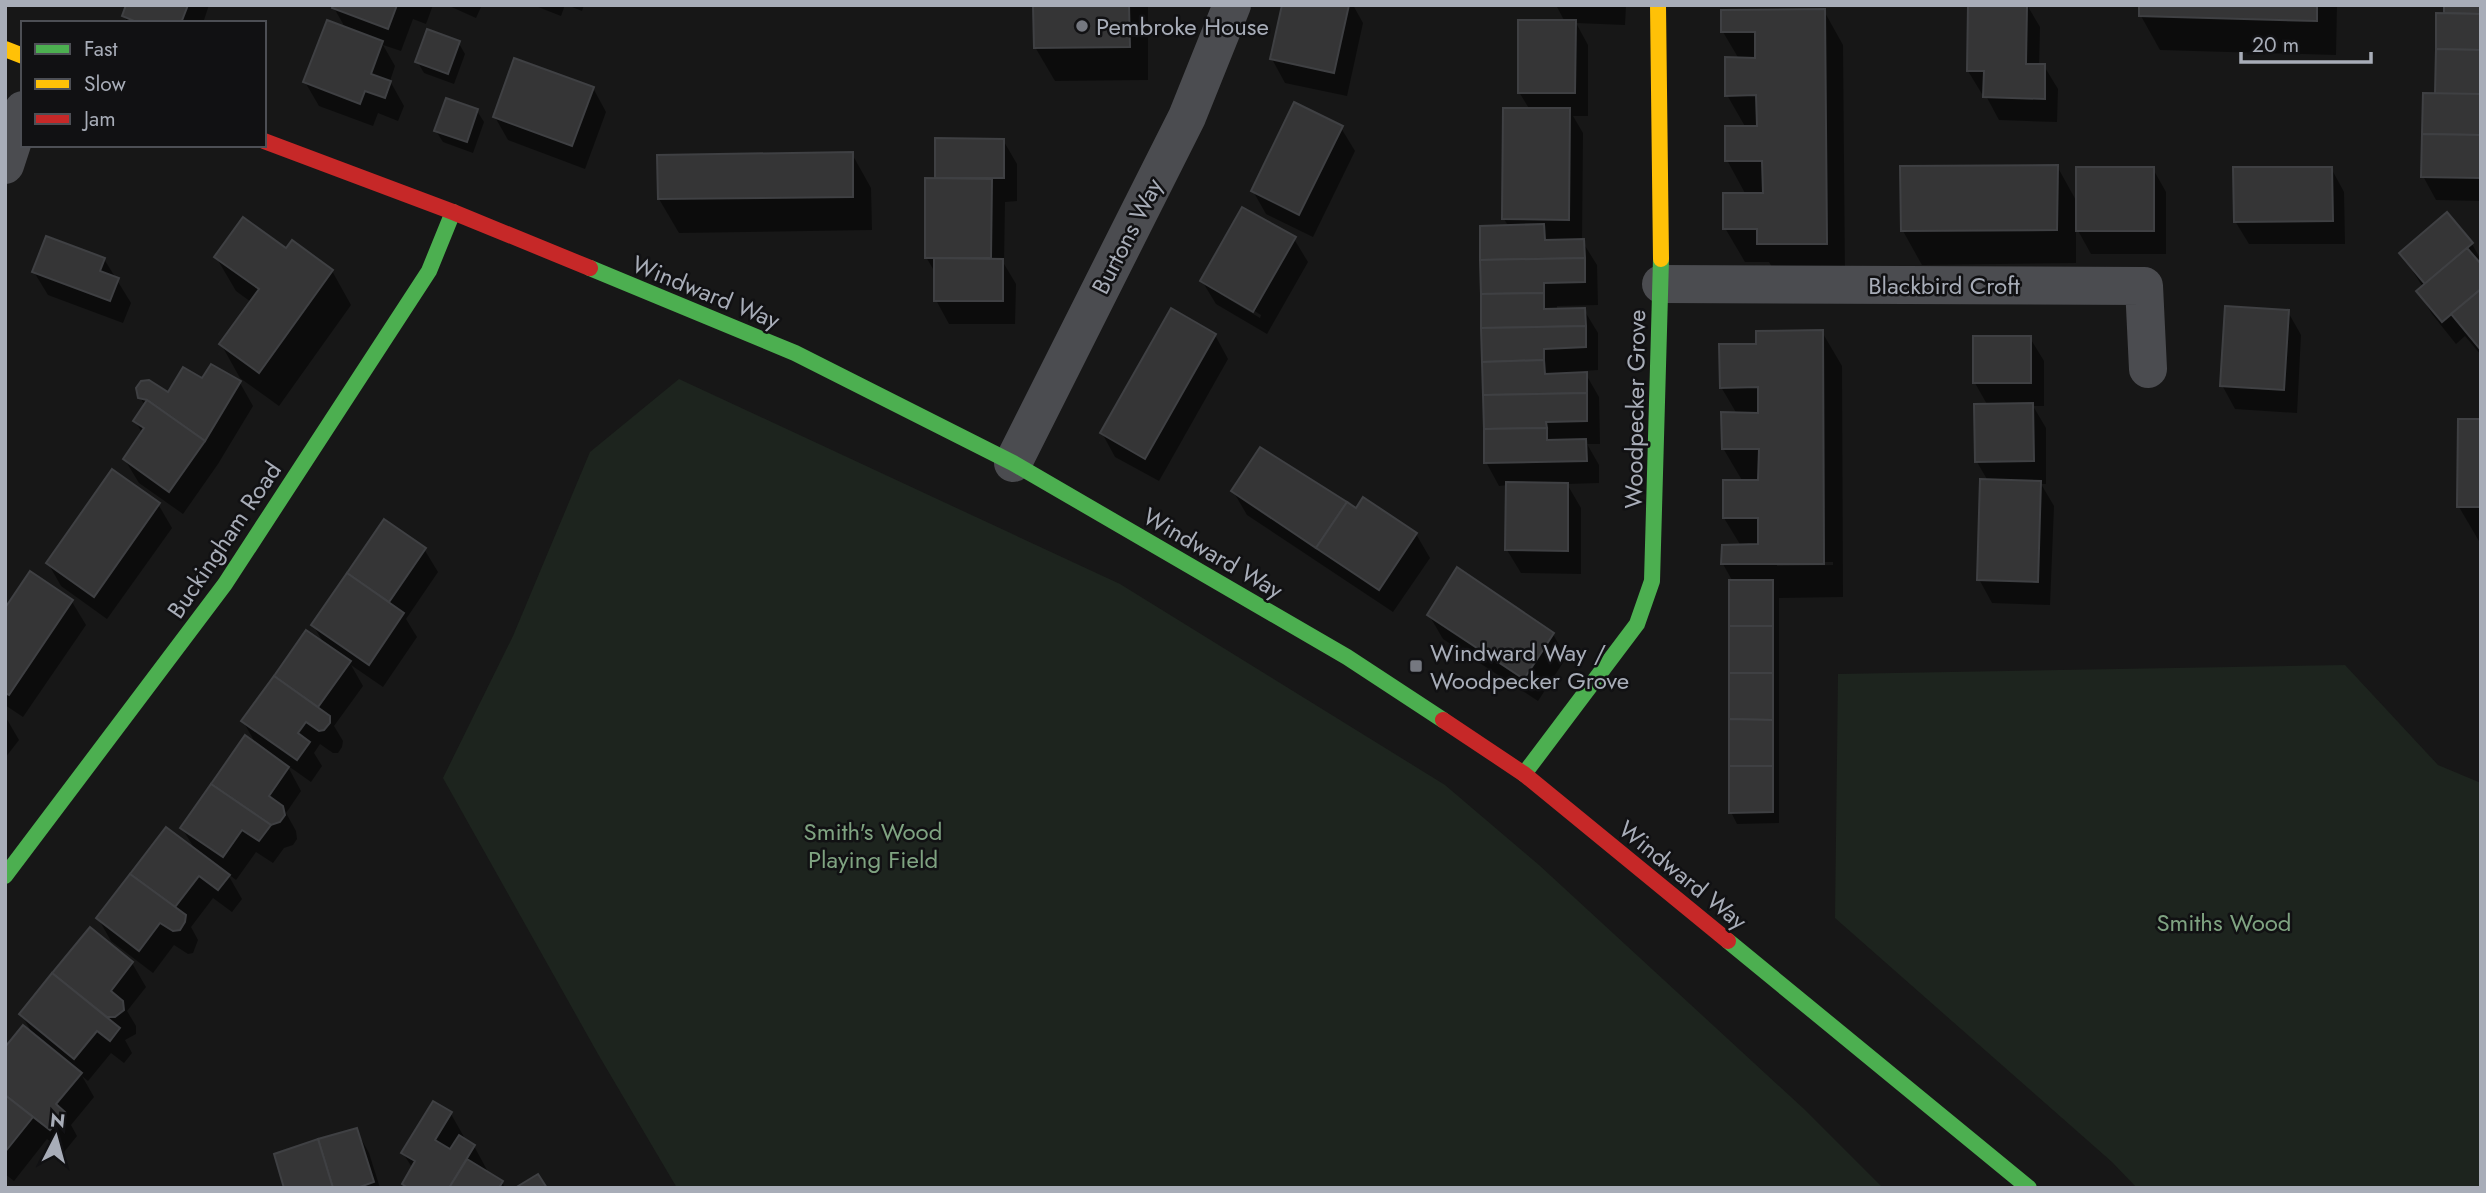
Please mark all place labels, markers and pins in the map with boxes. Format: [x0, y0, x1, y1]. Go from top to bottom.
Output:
place label: Pembroke House [1096, 9, 1269, 44]
marker: Pembroke House [1074, 18, 1090, 34]
place label: Windward Way / Woodpecker Grove [1430, 635, 1629, 698]
marker: Windward Way / Woodpecker Grove [1408, 658, 1424, 674]

